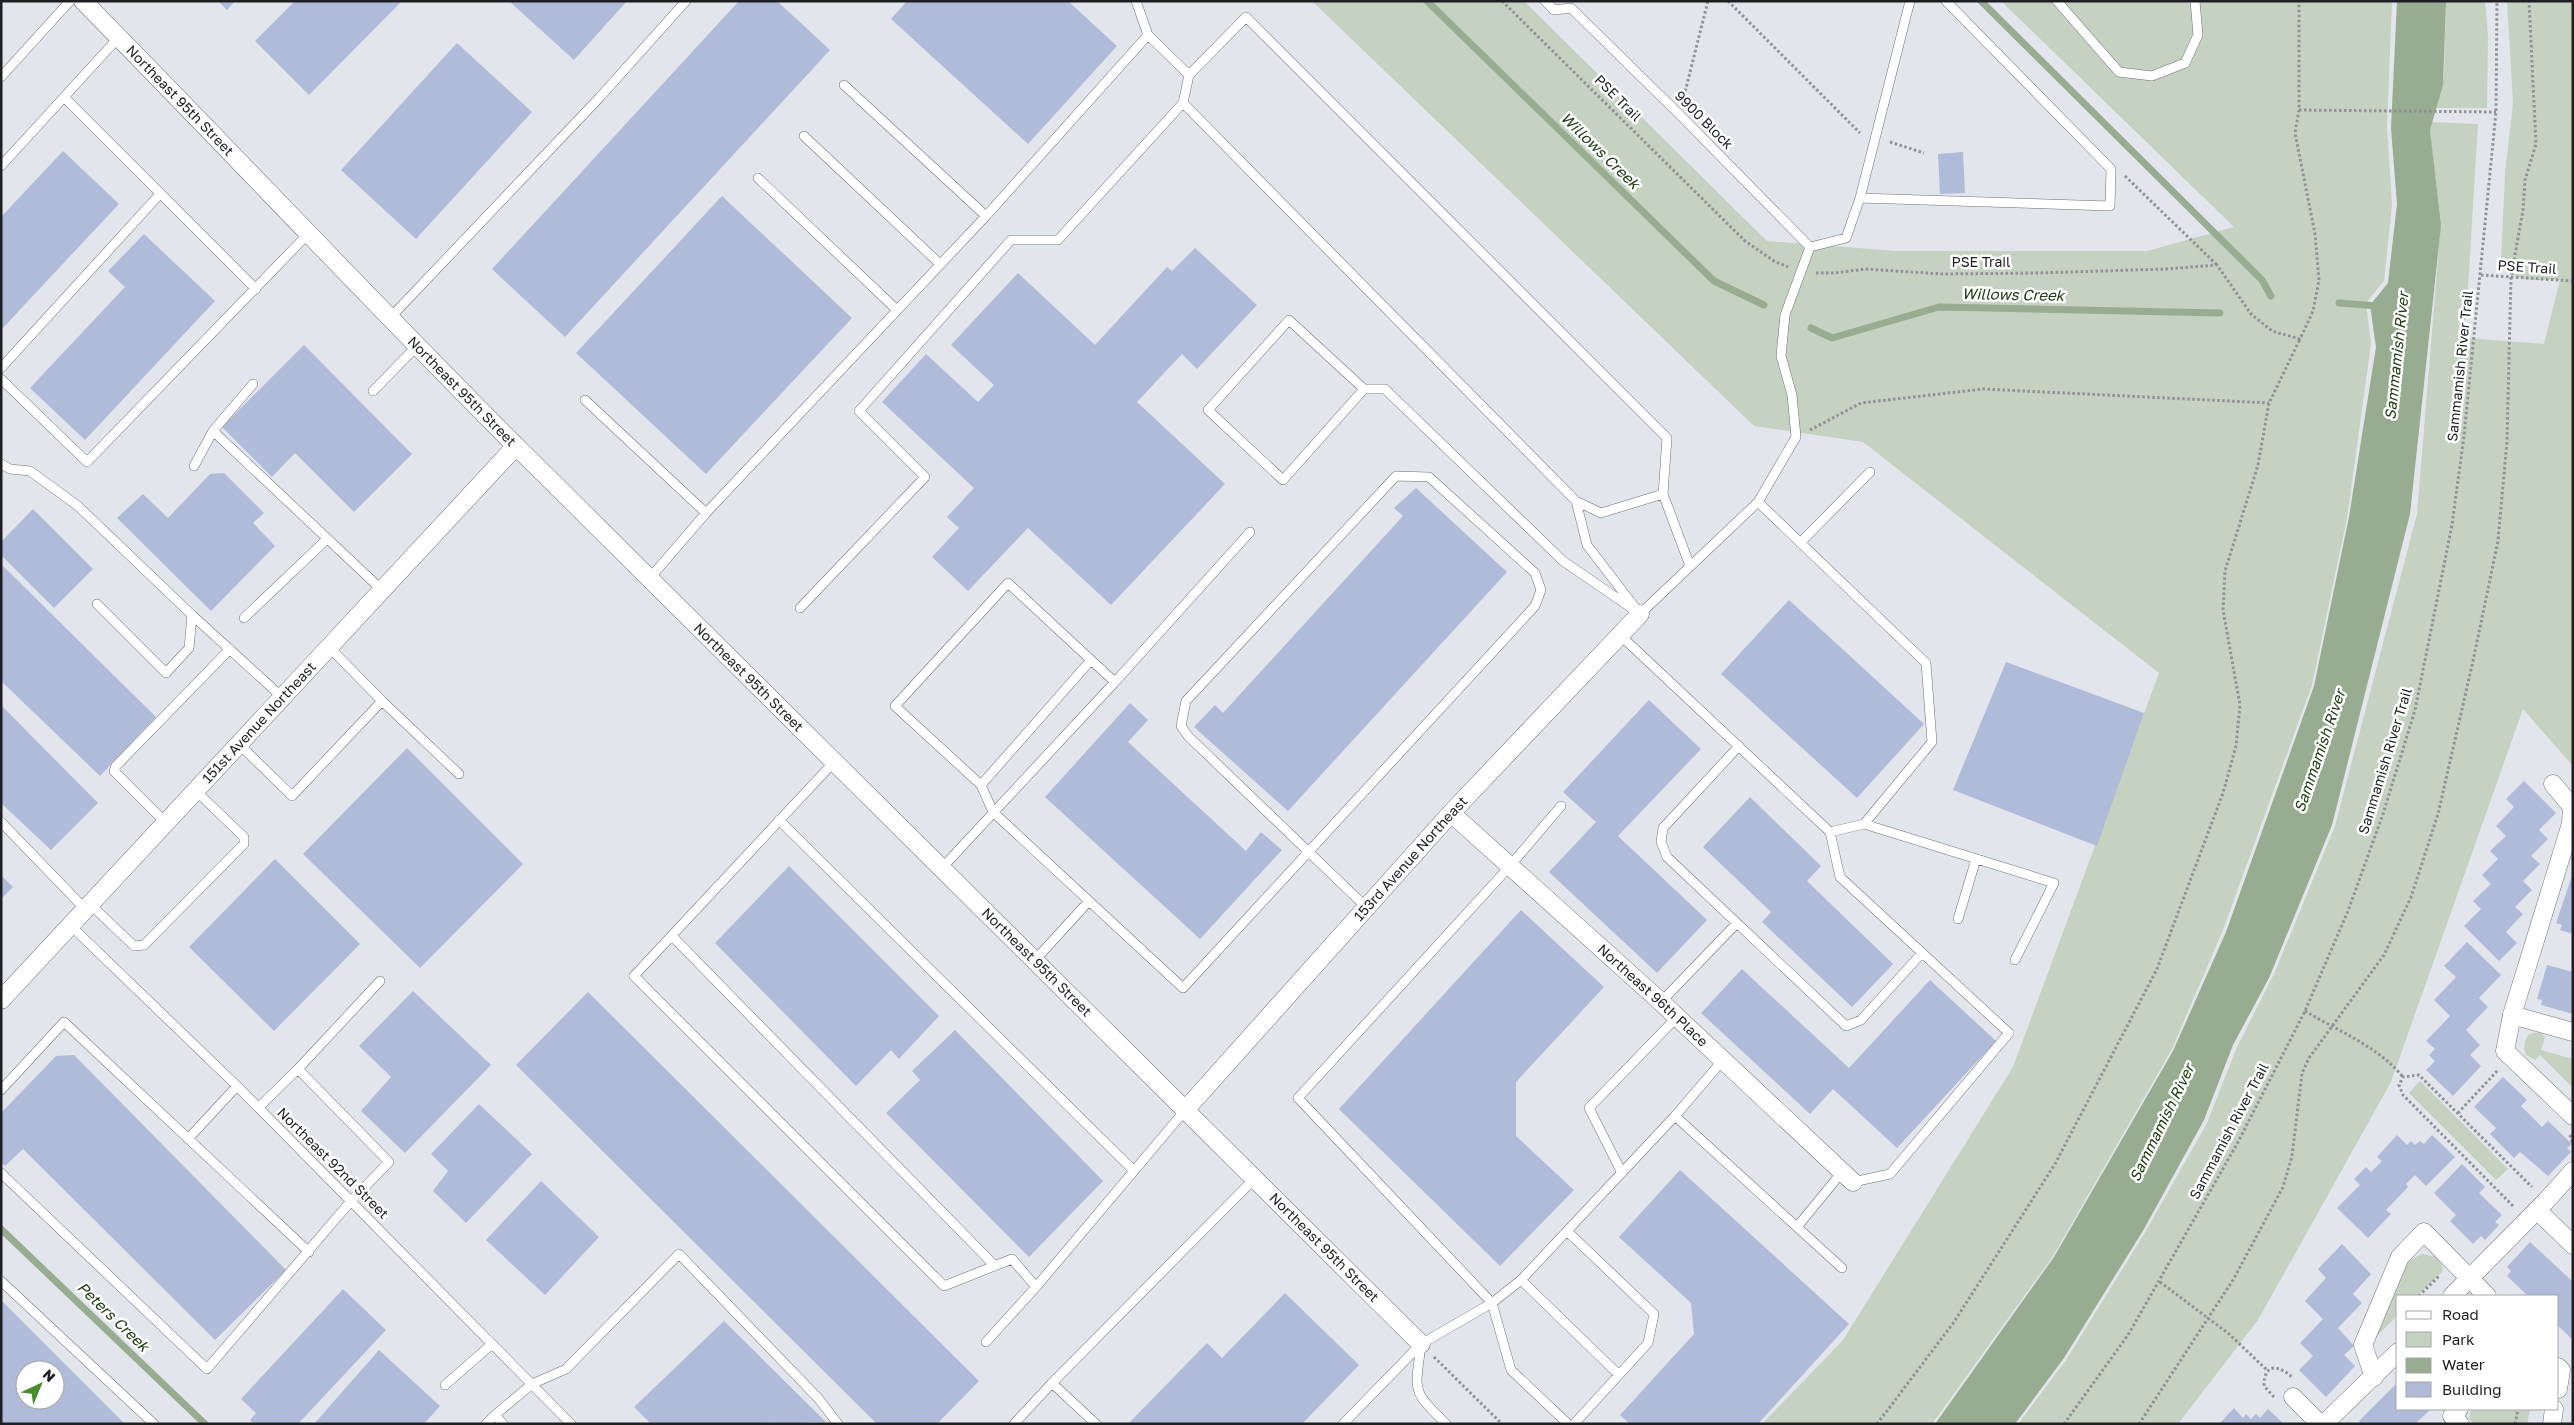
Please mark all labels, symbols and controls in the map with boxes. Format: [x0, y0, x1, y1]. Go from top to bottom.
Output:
street label: Northeast 95th Street [123, 41, 238, 159]
street label: PSE Trail [1591, 71, 1645, 125]
street label: 9900 Block [1672, 87, 1737, 152]
water label: Willows Creek [1558, 108, 1645, 193]
street label: PSE Trail [1951, 253, 2011, 270]
street label: PSE Trail [2497, 256, 2557, 277]
water label: Willows Creek [1962, 284, 2066, 304]
water label: Sammamish River [2380, 289, 2412, 421]
street label: Sammamish River Trail [2443, 289, 2476, 442]
street label: Northeast 95th Street [405, 332, 520, 449]
street label: Northeast 95th Street [691, 619, 807, 735]
street label: 151st Avenue Northeast [198, 658, 319, 786]
water label: Sammamish River [2290, 685, 2349, 814]
street label: Sammamish River Trail [2354, 686, 2415, 836]
street label: 153rd Avenue Northeast [1350, 792, 1471, 924]
street label: Northeast 95th Street [979, 904, 1095, 1020]
street label: Northeast 96th Place [1594, 940, 1712, 1050]
water label: Sammamish River [2125, 1059, 2198, 1184]
street label: Sammamish River Trail [2185, 1060, 2272, 1202]
street label: Northeast 92nd Street [274, 1103, 393, 1222]
street label: Northeast 95th Street [1266, 1189, 1383, 1305]
water label: Peters Creek [74, 1278, 154, 1356]
legend [2396, 1295, 2559, 1410]
text: Road [2442, 1305, 2479, 1323]
text: Park [2442, 1330, 2475, 1348]
text: Water [2442, 1355, 2485, 1373]
north arrow [15, 1360, 65, 1410]
text: N [40, 1365, 59, 1385]
text: Building [2442, 1380, 2502, 1398]

